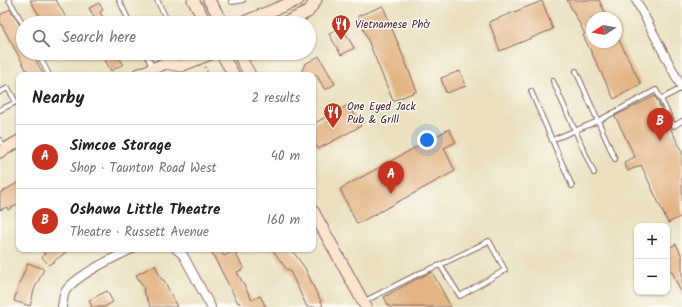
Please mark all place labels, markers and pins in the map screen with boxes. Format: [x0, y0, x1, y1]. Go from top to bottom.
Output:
restaurant icon: Vietnamese Phở [330, 13, 352, 41]
place label: Vietnamese Phở [355, 16, 431, 34]
place label: One Eyed Jack Pub & Grill [347, 98, 417, 129]
restaurant icon: One Eyed Jack Pub & Grill [322, 101, 344, 129]
pin: B [647, 108, 673, 141]
pin: A [378, 161, 404, 194]

